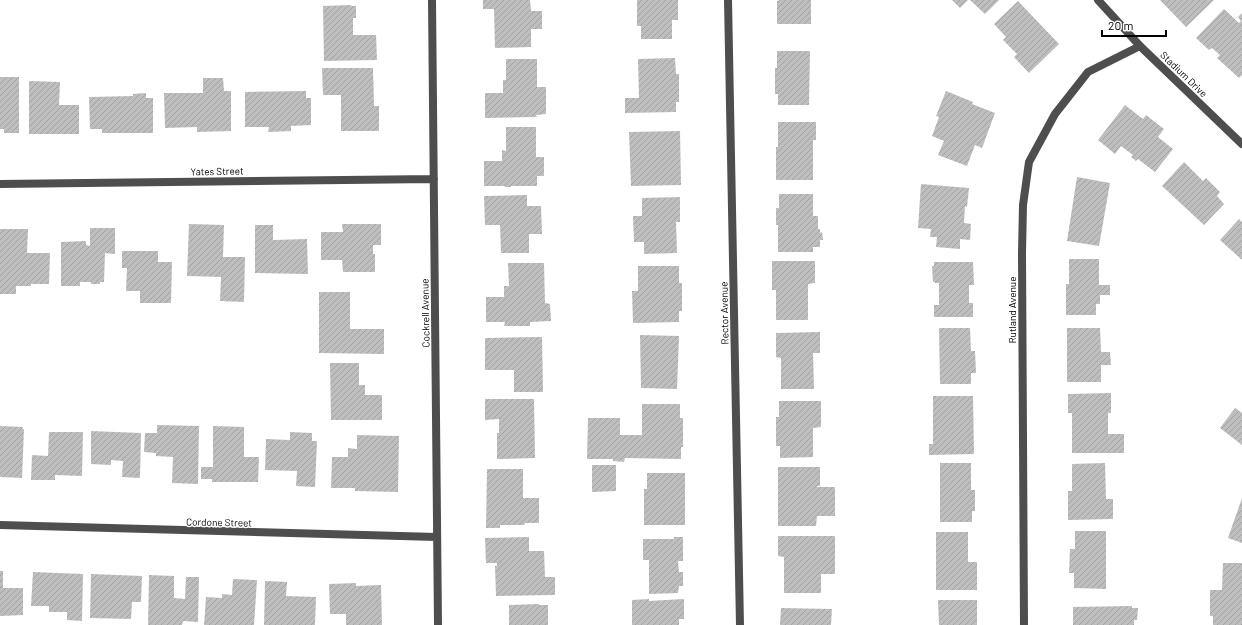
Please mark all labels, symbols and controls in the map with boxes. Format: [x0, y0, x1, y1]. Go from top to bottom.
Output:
scale bar [1102, 12, 1166, 38]
text: 20 m [1108, 18, 1134, 32]
street label: Stadium Drive [1158, 49, 1210, 99]
street label: Yates Street [190, 165, 244, 177]
street label: Rutland Avenue [1006, 276, 1018, 344]
street label: Cockrell Avenue [418, 278, 432, 348]
street label: Rector Avenue [717, 281, 731, 345]
street label: Cordone Street [186, 515, 252, 529]

